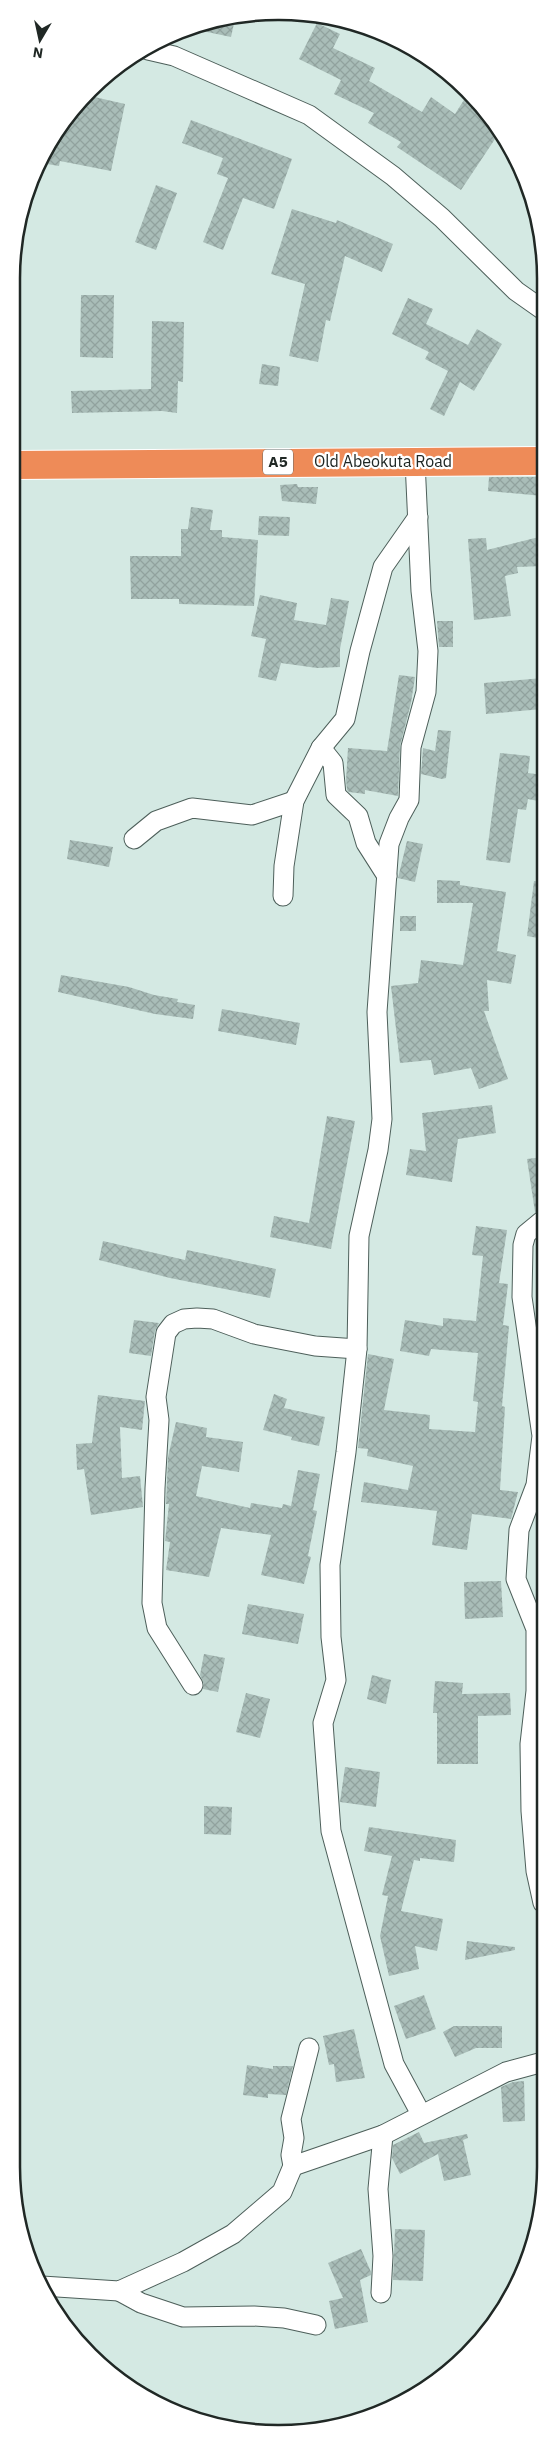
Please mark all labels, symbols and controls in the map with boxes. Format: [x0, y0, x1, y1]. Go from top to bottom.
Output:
north arrow [15, 15, 65, 65]
text: N [32, 43, 44, 63]
road number: A5 [263, 450, 293, 474]
street label: Old Abeokuta Road [314, 451, 452, 471]

